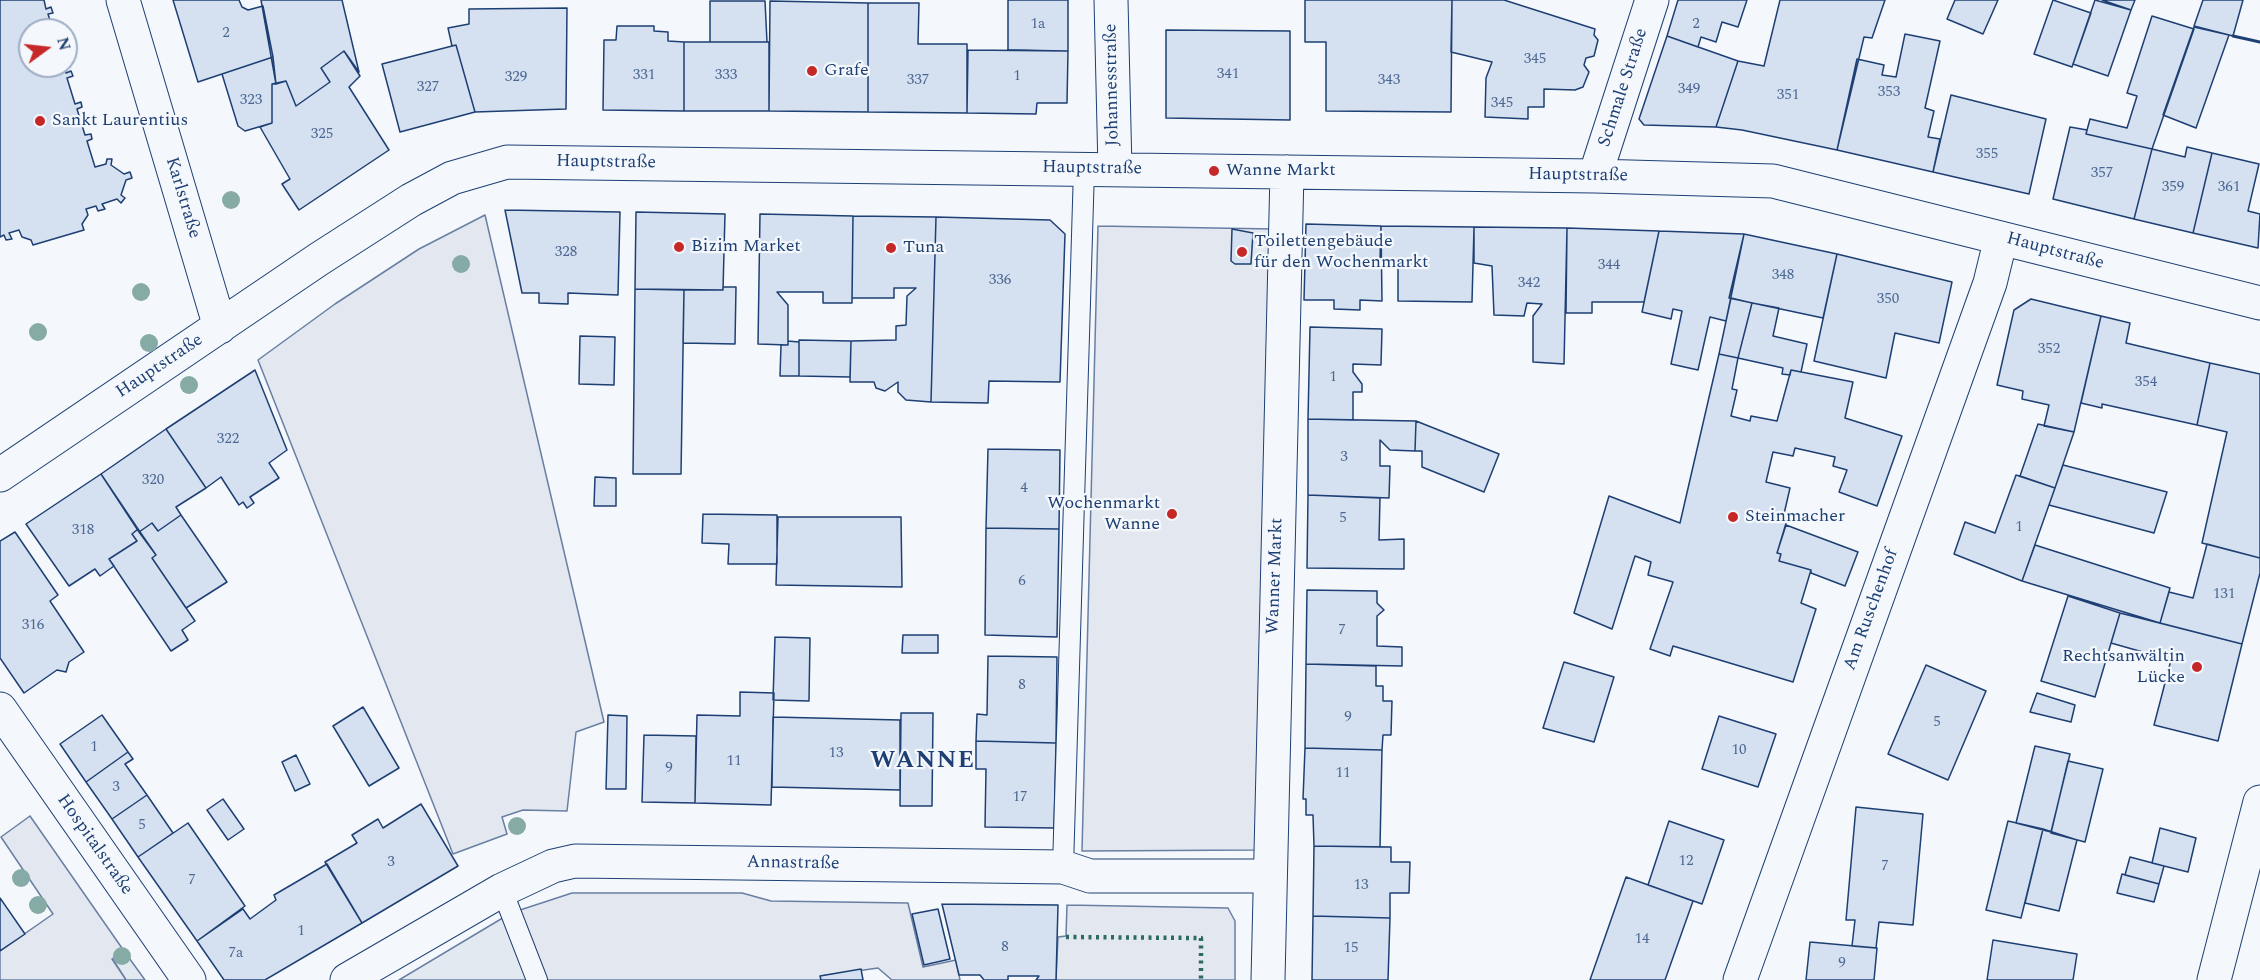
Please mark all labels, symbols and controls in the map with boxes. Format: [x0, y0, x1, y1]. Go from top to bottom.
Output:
house number: 1a [1031, 16, 1045, 34]
house number: 2 [1692, 16, 1700, 34]
north arrow [18, 18, 78, 78]
street label: Johannesstraße [1101, 23, 1125, 147]
house number: 2 [222, 25, 230, 43]
street label: Schmale Straße [1595, 26, 1653, 150]
text: N [50, 34, 77, 53]
house number: 345 [1524, 51, 1546, 69]
place label: Grafe [824, 60, 869, 82]
marker: Grafe [805, 64, 819, 78]
house number: 341 [1217, 66, 1239, 84]
house number: 331 [633, 67, 655, 85]
house number: 333 [715, 67, 737, 85]
house number: 1 [1013, 68, 1021, 86]
house number: 329 [505, 69, 527, 87]
house number: 337 [907, 72, 929, 90]
house number: 343 [1378, 72, 1400, 90]
house number: 327 [417, 79, 439, 97]
house number: 349 [1678, 81, 1700, 99]
house number: 353 [1878, 84, 1900, 102]
house number: 351 [1777, 87, 1799, 105]
house number: 323 [240, 92, 262, 110]
house number: 345 [1491, 95, 1513, 113]
place label: Sankt Laurentius [52, 110, 188, 132]
marker: Sankt Laurentius [33, 114, 47, 128]
house number: 325 [311, 126, 333, 144]
house number: 355 [1976, 146, 1998, 164]
street label: Hauptstraße [556, 151, 656, 175]
street label: Karlstraße [159, 155, 205, 241]
street label: Hauptstraße [1042, 157, 1142, 181]
place label: Wanne Markt [1226, 160, 1336, 182]
marker: Wanne Markt [1207, 164, 1221, 178]
street label: Hauptstraße [1528, 164, 1628, 188]
house number: 357 [2091, 165, 2113, 183]
house number: 359 [2162, 179, 2184, 197]
house number: 361 [2218, 179, 2240, 197]
street label: Hauptstraße [2004, 229, 2106, 275]
place label: Toilettengebäude für den Wochenmarkt [1254, 231, 1428, 274]
place label: Bizim Market [691, 236, 801, 258]
place label: Tuna [903, 237, 944, 259]
marker: Bizim Market [672, 240, 686, 254]
marker: Tuna [884, 241, 898, 255]
house number: 328 [555, 244, 577, 262]
marker: Toilettengebäude für den Wochenmarkt [1235, 245, 1249, 259]
house number: 344 [1598, 257, 1620, 275]
house number: 348 [1772, 267, 1794, 285]
house number: 336 [989, 272, 1011, 290]
house number: 342 [1518, 275, 1540, 293]
house number: 350 [1877, 291, 1899, 309]
street label: Hauptstraße [113, 330, 207, 404]
house number: 352 [2038, 341, 2060, 359]
house number: 1 [1329, 369, 1337, 387]
house number: 354 [2135, 374, 2157, 392]
house number: 322 [217, 431, 239, 449]
house number: 3 [1340, 449, 1348, 467]
house number: 320 [142, 472, 164, 490]
house number: 4 [1020, 480, 1028, 498]
place label: Wochenmarkt Wanne [1047, 493, 1160, 536]
place label: Steinmacher [1745, 506, 1845, 528]
marker: Wochenmarkt Wanne [1165, 507, 1179, 521]
house number: 5 [1339, 510, 1347, 528]
marker: Steinmacher [1726, 510, 1740, 524]
street label: Wanner Markt [1263, 517, 1289, 635]
house number: 1 [2015, 519, 2023, 537]
house number: 318 [72, 522, 94, 540]
street label: Am Ruschenhof [1840, 546, 1904, 674]
house number: 6 [1018, 573, 1026, 591]
house number: 131 [2213, 586, 2235, 604]
house number: 316 [22, 617, 44, 635]
house number: 7 [1338, 622, 1346, 640]
place label: Rechtsanwältin Lücke [2062, 646, 2185, 688]
marker: Rechtsanwältin Lücke [2190, 660, 2204, 674]
house number: 8 [1018, 677, 1026, 695]
house number: 9 [1344, 709, 1352, 727]
house number: 5 [1933, 714, 1941, 732]
house number: 1 [90, 739, 98, 757]
house number: 10 [1732, 742, 1746, 760]
house number: 13 [829, 745, 843, 763]
district label: WANNE [870, 748, 976, 776]
house number: 11 [727, 753, 741, 771]
house number: 9 [665, 760, 673, 778]
house number: 11 [1336, 765, 1350, 783]
house number: 3 [112, 779, 120, 797]
house number: 17 [1013, 789, 1027, 807]
street label: Hospitalstraße [51, 790, 137, 900]
house number: 5 [138, 817, 146, 835]
street label: Annastraße [746, 852, 840, 876]
house number: 12 [1679, 853, 1693, 871]
house number: 3 [387, 854, 395, 872]
house number: 7 [1881, 858, 1889, 876]
house number: 7 [188, 872, 196, 890]
house number: 13 [1354, 877, 1368, 895]
house number: 1 [297, 923, 305, 941]
house number: 14 [1635, 931, 1649, 949]
house number: 8 [1001, 939, 1009, 957]
house number: 15 [1344, 940, 1358, 958]
house number: 7a [229, 945, 243, 963]
house number: 9 [1838, 955, 1846, 973]

